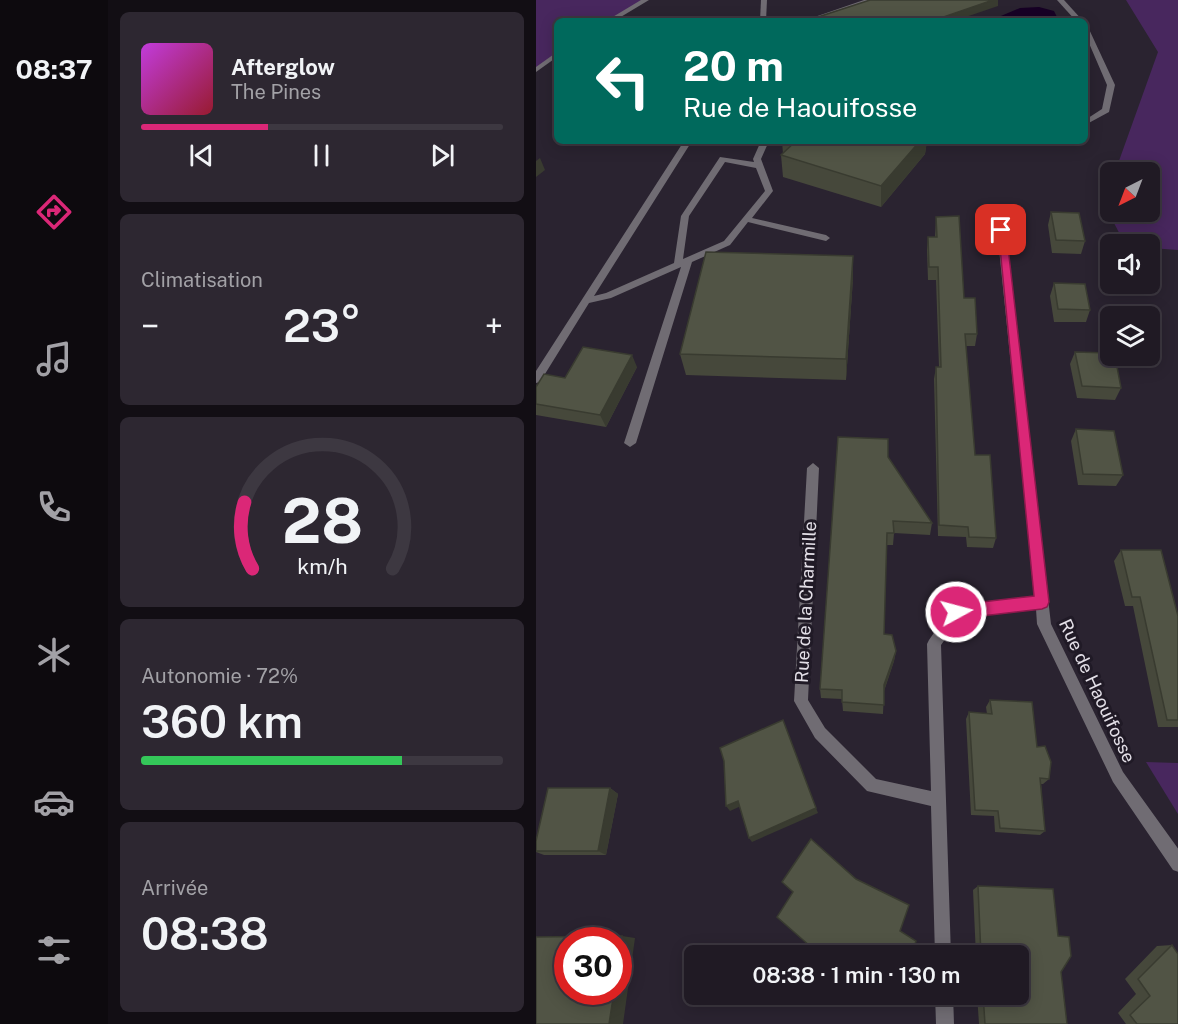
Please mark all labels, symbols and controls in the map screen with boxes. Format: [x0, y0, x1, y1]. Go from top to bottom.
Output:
text: 20 m [683, 41, 784, 90]
icon: left [584, 42, 662, 120]
text: 08:37 [15, 53, 93, 85]
text: Afterglow [231, 54, 335, 80]
text: The Pines [231, 80, 321, 104]
text: Rue de Haouifosse [683, 91, 917, 123]
icon: previous [185, 139, 218, 172]
icon: pause [305, 139, 338, 172]
icon: next [426, 139, 459, 172]
north arrow [1100, 162, 1160, 222]
map controls [1100, 162, 1160, 366]
icon: directions [33, 191, 75, 233]
pin [975, 204, 1026, 255]
icon: arrive [984, 213, 1017, 246]
button: sound [1100, 234, 1160, 294]
text: Climatisation [141, 268, 263, 292]
text: 23° [283, 299, 361, 352]
button: layers [1100, 306, 1160, 366]
text: − [141, 307, 159, 345]
text: + [485, 307, 503, 345]
icon: music [33, 338, 75, 380]
text: 28 [281, 484, 363, 557]
icon: phone [33, 486, 75, 528]
street label: Rue de la Charmille [791, 521, 820, 683]
text: km/h [297, 554, 347, 579]
position arrow [924, 580, 988, 644]
street label: Rue de Haouifosse [1055, 616, 1140, 766]
icon: climate [33, 634, 75, 676]
text: Autonomie · 72% [141, 664, 298, 688]
text: 360 km [141, 695, 303, 748]
icon: car [33, 781, 75, 823]
text: Arrivée [141, 876, 208, 900]
text: 08:38 [141, 907, 269, 960]
speed limit sign: 30 [554, 927, 632, 1005]
icon: filters [33, 929, 75, 971]
text: 08:38 · 1 min · 130 m [753, 962, 960, 988]

